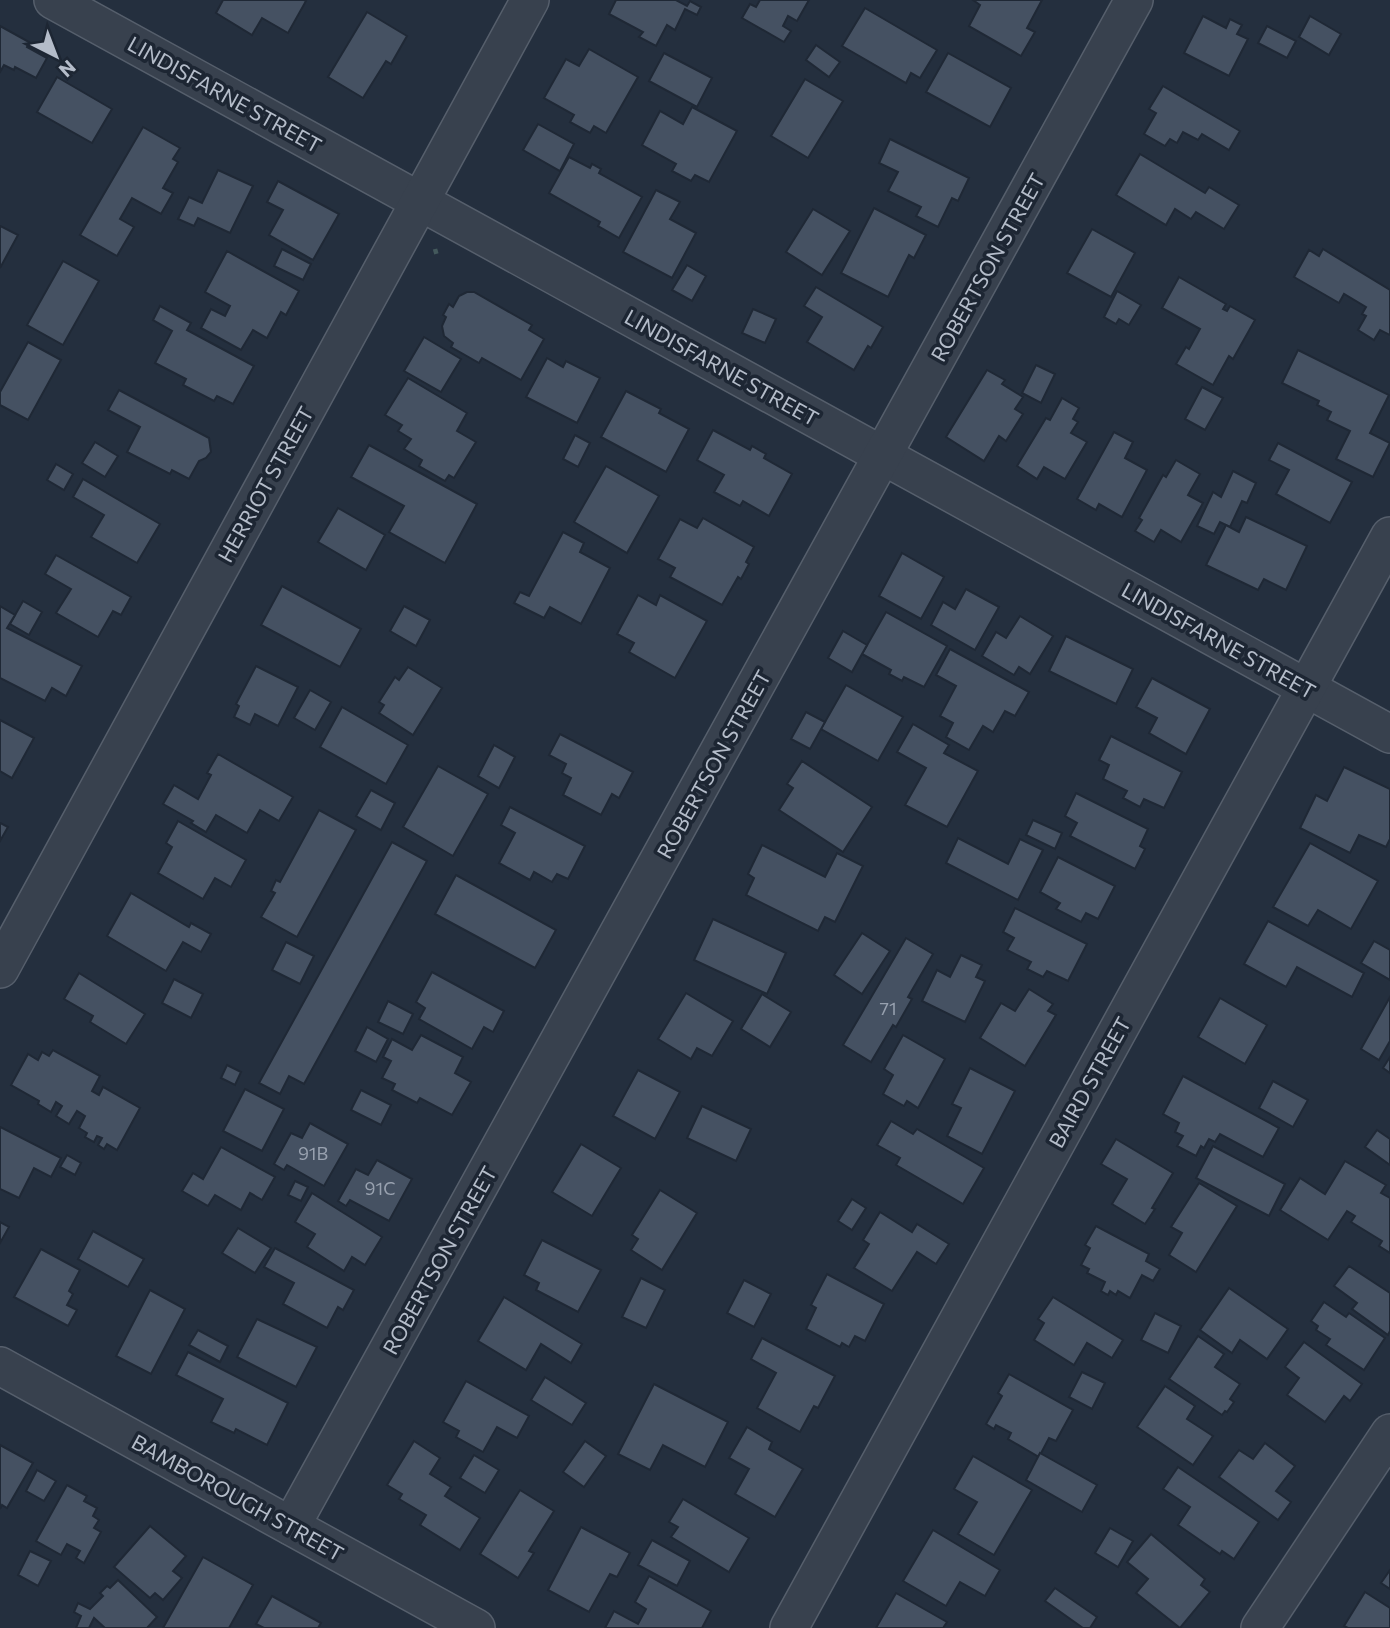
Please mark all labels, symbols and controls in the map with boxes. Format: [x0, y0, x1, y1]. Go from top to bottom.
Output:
north arrow [21, 21, 91, 91]
street label: LINDISFARNE STREET [124, 30, 326, 158]
text: N [55, 56, 81, 82]
street label: ROBERTSON STREET [925, 169, 1049, 365]
street label: LINDISFARNE STREET [621, 303, 823, 431]
street label: HERRIOT STREET [212, 402, 318, 566]
street label: LINDISFARNE STREET [1118, 576, 1320, 704]
street label: ROBERTSON STREET [651, 666, 775, 862]
house number: 71 [879, 997, 897, 1019]
street label: BAIRD STREET [1043, 1012, 1135, 1152]
house number: 91B [298, 1142, 328, 1164]
street label: ROBERTSON STREET [377, 1162, 501, 1358]
house number: 91C [365, 1177, 395, 1199]
street label: BAMBOROUGH STREET [128, 1428, 348, 1566]

